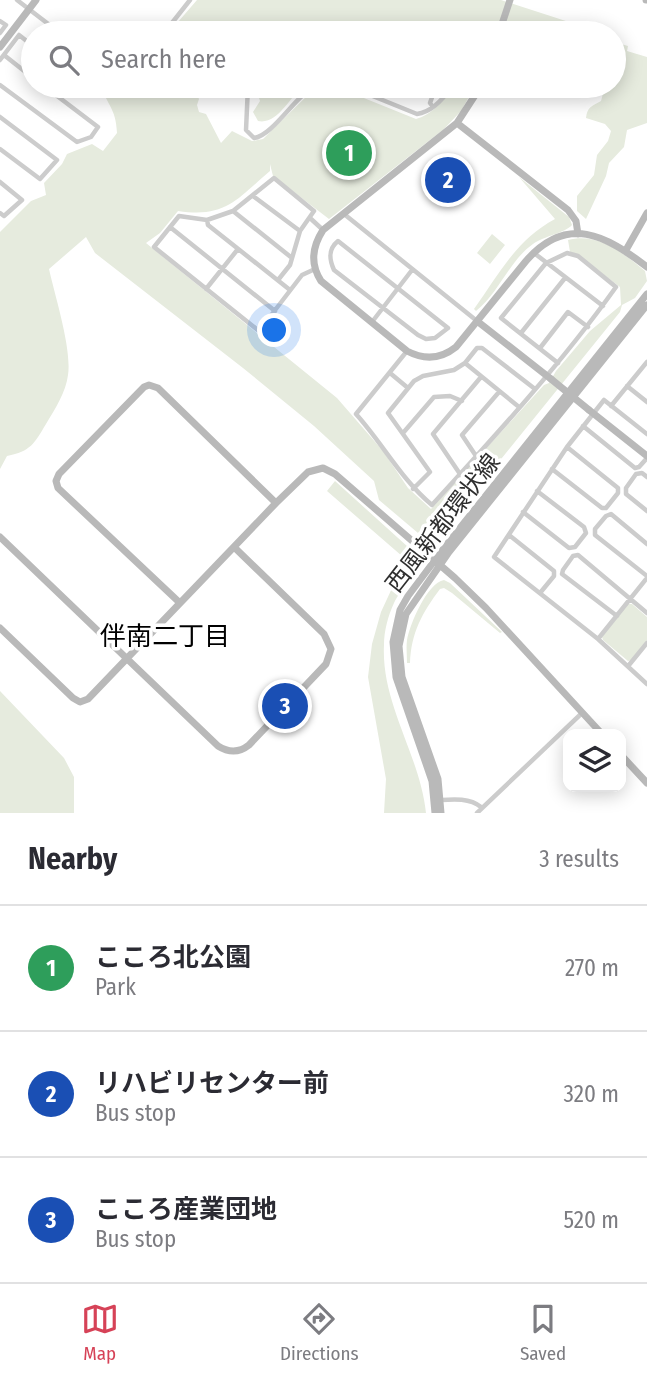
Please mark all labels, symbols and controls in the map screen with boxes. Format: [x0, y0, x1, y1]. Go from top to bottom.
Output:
search box [21, 21, 626, 98]
icon: search [45, 41, 83, 79]
text: Search here [101, 44, 226, 75]
pin: 1 [326, 127, 372, 179]
pin: 2 [425, 154, 471, 206]
your location [257, 313, 291, 347]
street label: 西風新都環状線 [380, 448, 506, 598]
district label: 伴南二丁目 [100, 621, 230, 652]
pin: 3 [262, 680, 308, 732]
map controls [563, 729, 626, 792]
button: layers [563, 729, 626, 792]
text: Nearby [28, 841, 117, 877]
text: 3 results [539, 845, 619, 873]
text: こころ北公園 [95, 942, 251, 973]
text: 1 [46, 954, 56, 982]
text: 270 m [565, 954, 619, 982]
text: Park [95, 973, 136, 1001]
text: リハビリセンター前 [95, 1068, 329, 1099]
text: 2 [46, 1080, 56, 1108]
text: 320 m [564, 1080, 619, 1108]
text: Bus stop [95, 1099, 176, 1127]
text: こころ産業団地 [95, 1194, 277, 1225]
text: 3 [46, 1206, 56, 1234]
text: 520 m [563, 1206, 619, 1234]
text: Bus stop [95, 1225, 176, 1253]
tab: Map [81, 1300, 119, 1365]
tab: Directions [280, 1300, 359, 1365]
tab: Saved [520, 1300, 566, 1365]

